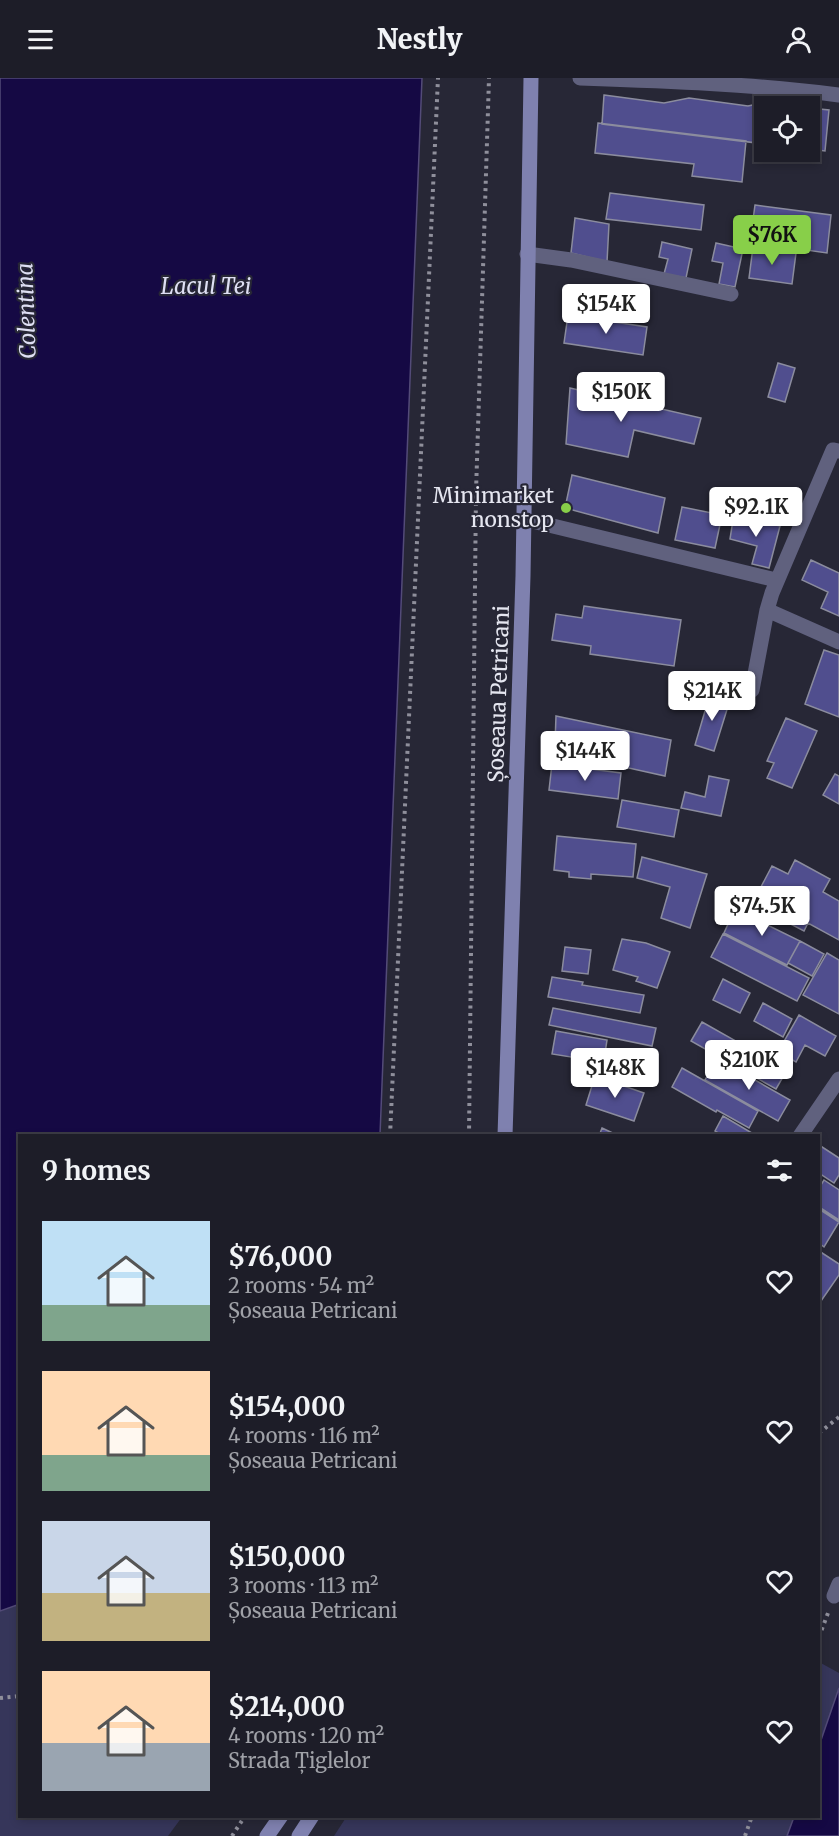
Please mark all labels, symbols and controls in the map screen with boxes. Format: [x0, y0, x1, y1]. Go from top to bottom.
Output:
text: Nestly [377, 22, 462, 56]
icon: menu [24, 23, 57, 56]
icon: person [782, 23, 815, 56]
map controls [754, 96, 820, 162]
button: locate [754, 96, 820, 162]
pin: $76K [736, 215, 808, 266]
text: $76K [747, 222, 797, 247]
water label: Colentina [10, 262, 42, 360]
water label: Lacul Tei [161, 272, 251, 300]
pin: $154K [564, 284, 648, 335]
text: $154K [576, 291, 636, 316]
pin: $150K [579, 372, 663, 423]
text: $150K [591, 379, 651, 404]
place label: Minimarket nonstop [433, 482, 554, 533]
pin: $92.1K [707, 487, 805, 538]
text: $92.1K [723, 494, 789, 519]
marker: Minimarket nonstop [559, 501, 573, 515]
street label: Șoseaua Petricani [482, 604, 515, 783]
pin: $214K [670, 671, 754, 722]
text: $214K [682, 678, 742, 703]
pin: $144K [543, 731, 627, 782]
text: $144K [555, 738, 615, 763]
pin: $74.5K [713, 886, 811, 937]
text: $74.5K [729, 893, 795, 918]
pin: $210K [707, 1040, 791, 1091]
text: $210K [719, 1047, 779, 1072]
pin: $148K [573, 1048, 657, 1099]
text: $148K [585, 1055, 645, 1080]
text: 9 homes [42, 1154, 151, 1187]
icon: filters [763, 1154, 796, 1187]
text: $76,000 [228, 1240, 333, 1273]
icon: home [90, 1245, 162, 1317]
icon: heart [763, 1265, 796, 1298]
text: 2 rooms · 54 m² [228, 1273, 374, 1298]
text: Șoseaua Petricani [228, 1298, 397, 1323]
text: $154,000 [228, 1390, 345, 1423]
icon: home [90, 1395, 162, 1467]
icon: heart [763, 1415, 796, 1448]
text: 4 rooms · 116 m² [228, 1423, 380, 1448]
text: Șoseaua Petricani [228, 1448, 397, 1473]
text: $150,000 [228, 1540, 345, 1573]
icon: home [90, 1545, 162, 1617]
icon: heart [763, 1565, 796, 1598]
text: 3 rooms · 113 m² [228, 1573, 378, 1598]
text: Șoseaua Petricani [228, 1598, 397, 1623]
text: $214,000 [228, 1690, 345, 1723]
icon: home [90, 1695, 162, 1767]
icon: heart [763, 1715, 796, 1748]
text: 4 rooms · 120 m² [228, 1723, 384, 1748]
text: Strada Țiglelor [228, 1748, 370, 1773]

